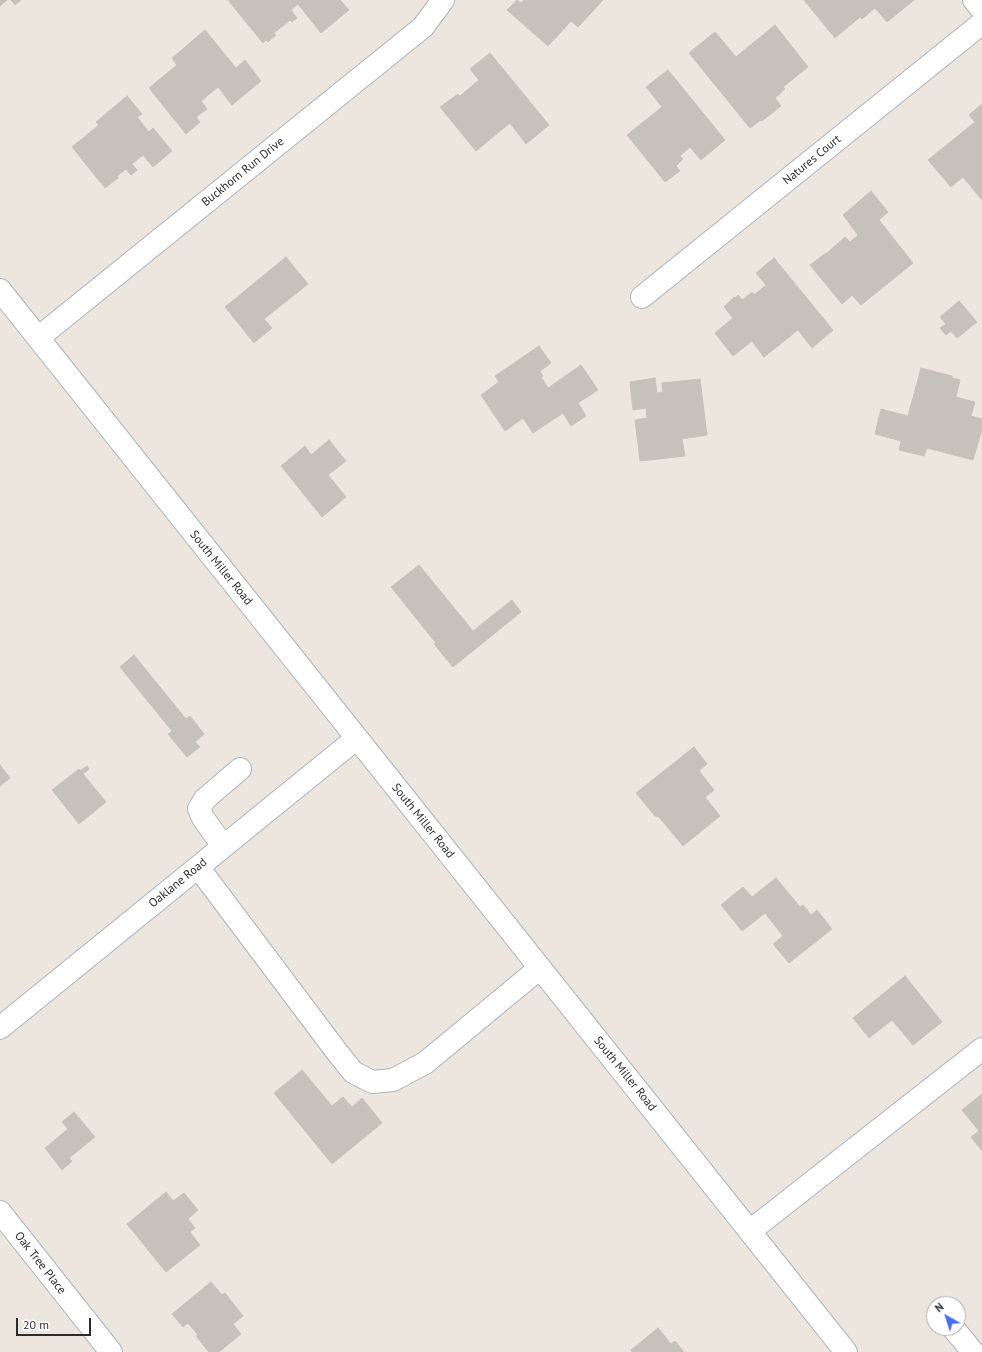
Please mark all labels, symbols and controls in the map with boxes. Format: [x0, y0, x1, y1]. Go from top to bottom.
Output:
street label: Natures Court [780, 132, 844, 188]
street label: Buckhorn Run Drive [199, 134, 287, 210]
street label: South Miller Road [187, 528, 255, 608]
street label: South Miller Road [389, 781, 457, 861]
street label: Oaklane Road [146, 855, 210, 911]
street label: South Miller Road [591, 1034, 659, 1114]
street label: Oak Tree Place [11, 1229, 69, 1297]
north arrow [926, 1296, 966, 1336]
text: N [932, 1300, 946, 1315]
scale bar [18, 1310, 93, 1336]
text: 20 m [23, 1317, 49, 1332]

